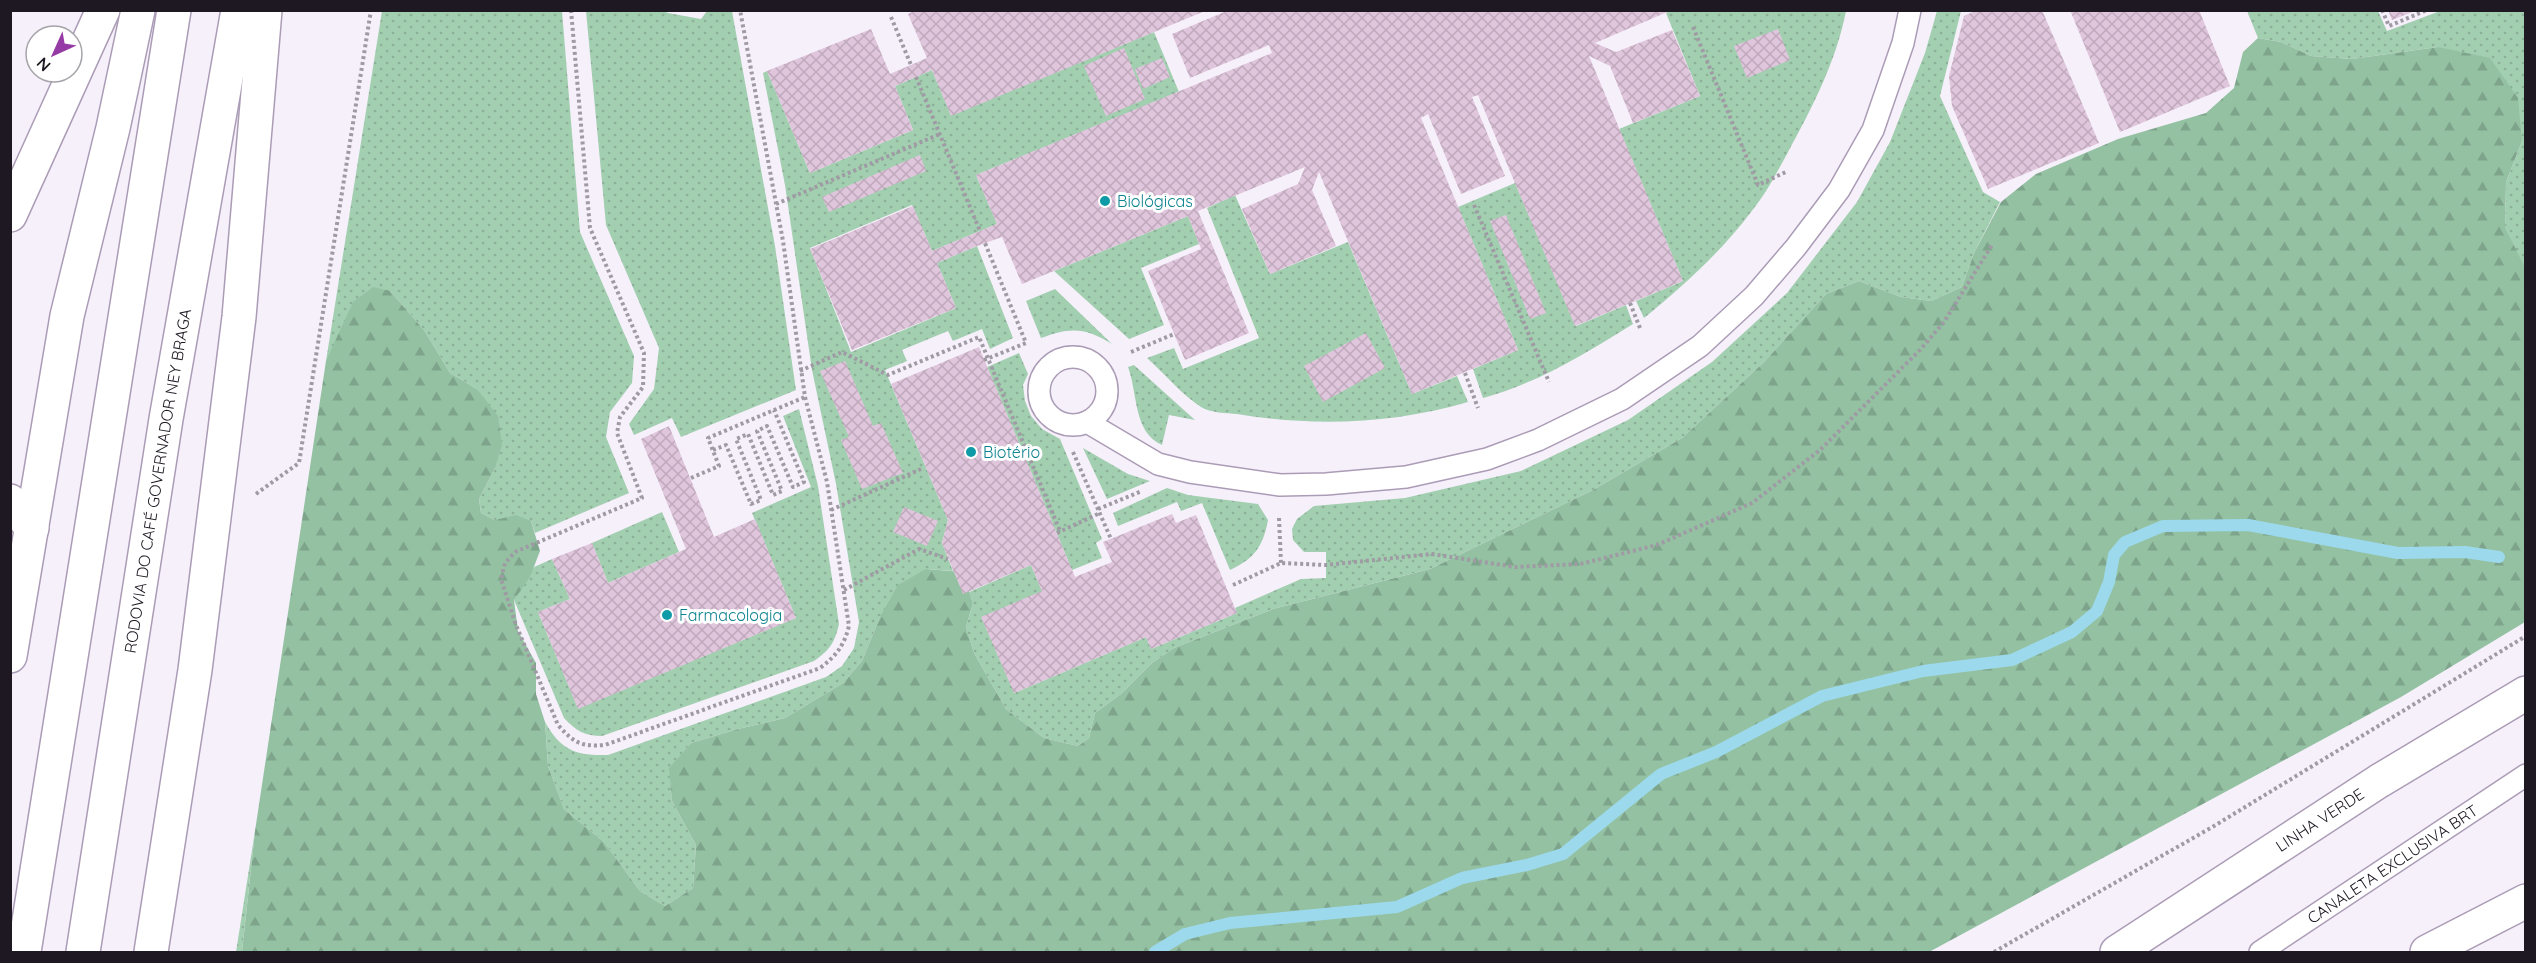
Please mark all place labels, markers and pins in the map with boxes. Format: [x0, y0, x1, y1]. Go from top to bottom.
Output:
place label: Biológicas [1117, 191, 1193, 211]
marker: Biológicas [1098, 194, 1112, 208]
place label: Biotério [983, 442, 1040, 462]
marker: Biotério [964, 445, 978, 459]
place label: Farmacologia [679, 605, 782, 625]
marker: Farmacologia [660, 608, 674, 622]

